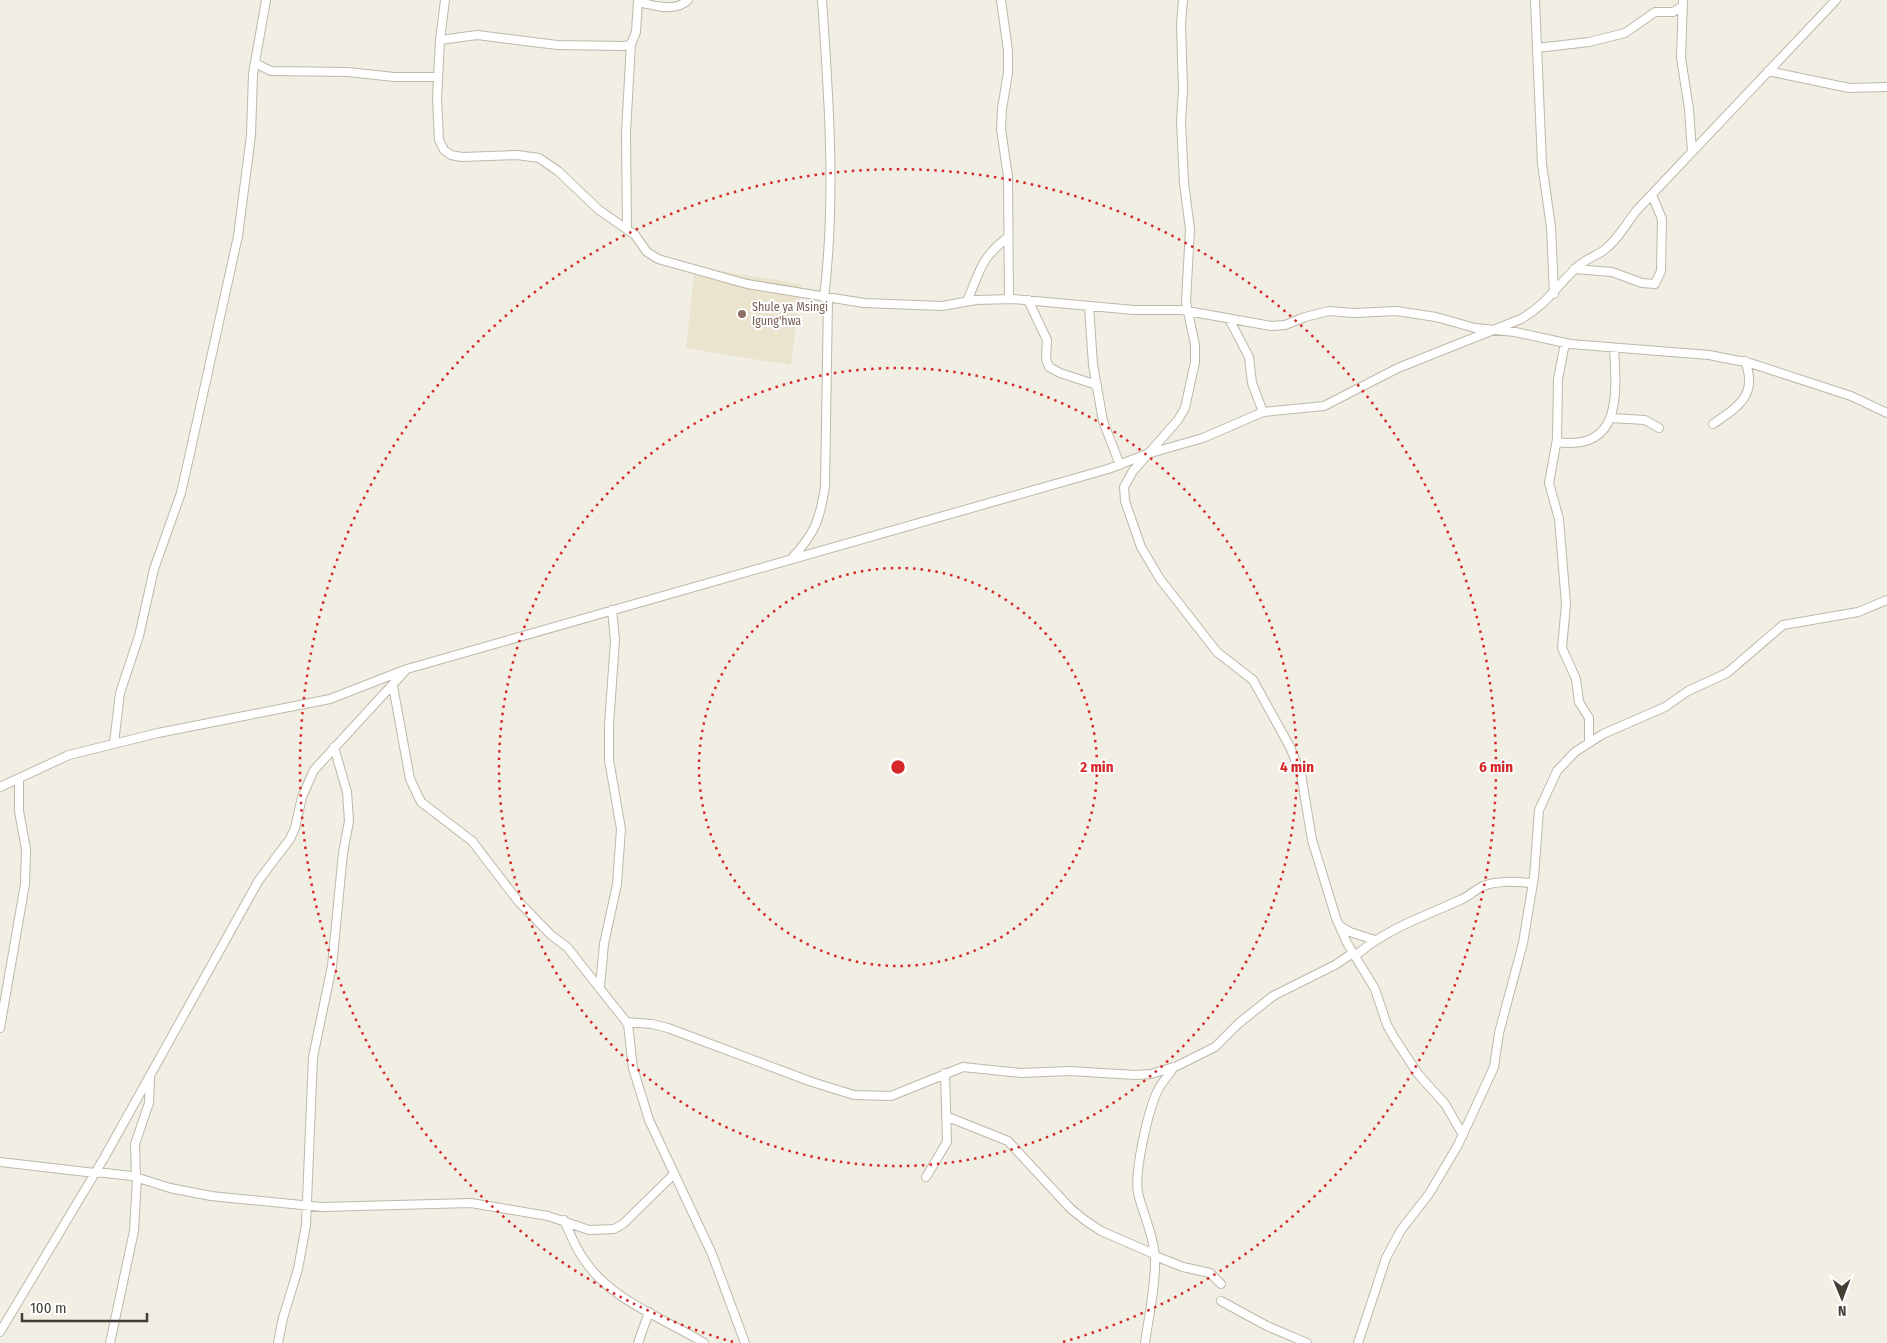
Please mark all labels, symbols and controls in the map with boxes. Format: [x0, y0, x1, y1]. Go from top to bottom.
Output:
place label: Shule ya Msingi Igung'hwa [752, 300, 828, 328]
marker: Shule ya Msingi Igung'hwa [736, 308, 748, 320]
centre of rings [889, 758, 907, 776]
text: 2 min [1079, 758, 1114, 776]
text: 4 min [1280, 758, 1314, 776]
text: 6 min [1479, 758, 1513, 776]
north arrow [1817, 1273, 1867, 1323]
scale bar [22, 1290, 148, 1322]
text: 100 m [30, 1299, 67, 1317]
text: N [1838, 1302, 1847, 1319]

